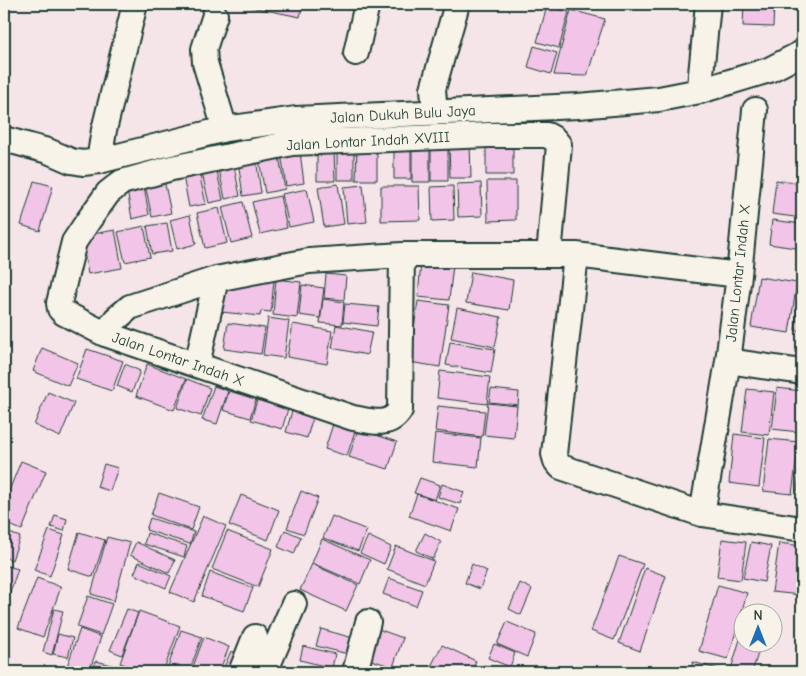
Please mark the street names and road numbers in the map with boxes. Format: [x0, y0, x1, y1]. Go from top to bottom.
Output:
street label: Jalan Dukuh Bulu Jaya [330, 101, 476, 127]
street label: Jalan Lontar Indah XVIII [286, 128, 450, 154]
street label: Jalan Lontar Indah X [722, 203, 754, 343]
street label: Jalan Lontar Indah X [110, 328, 246, 390]

